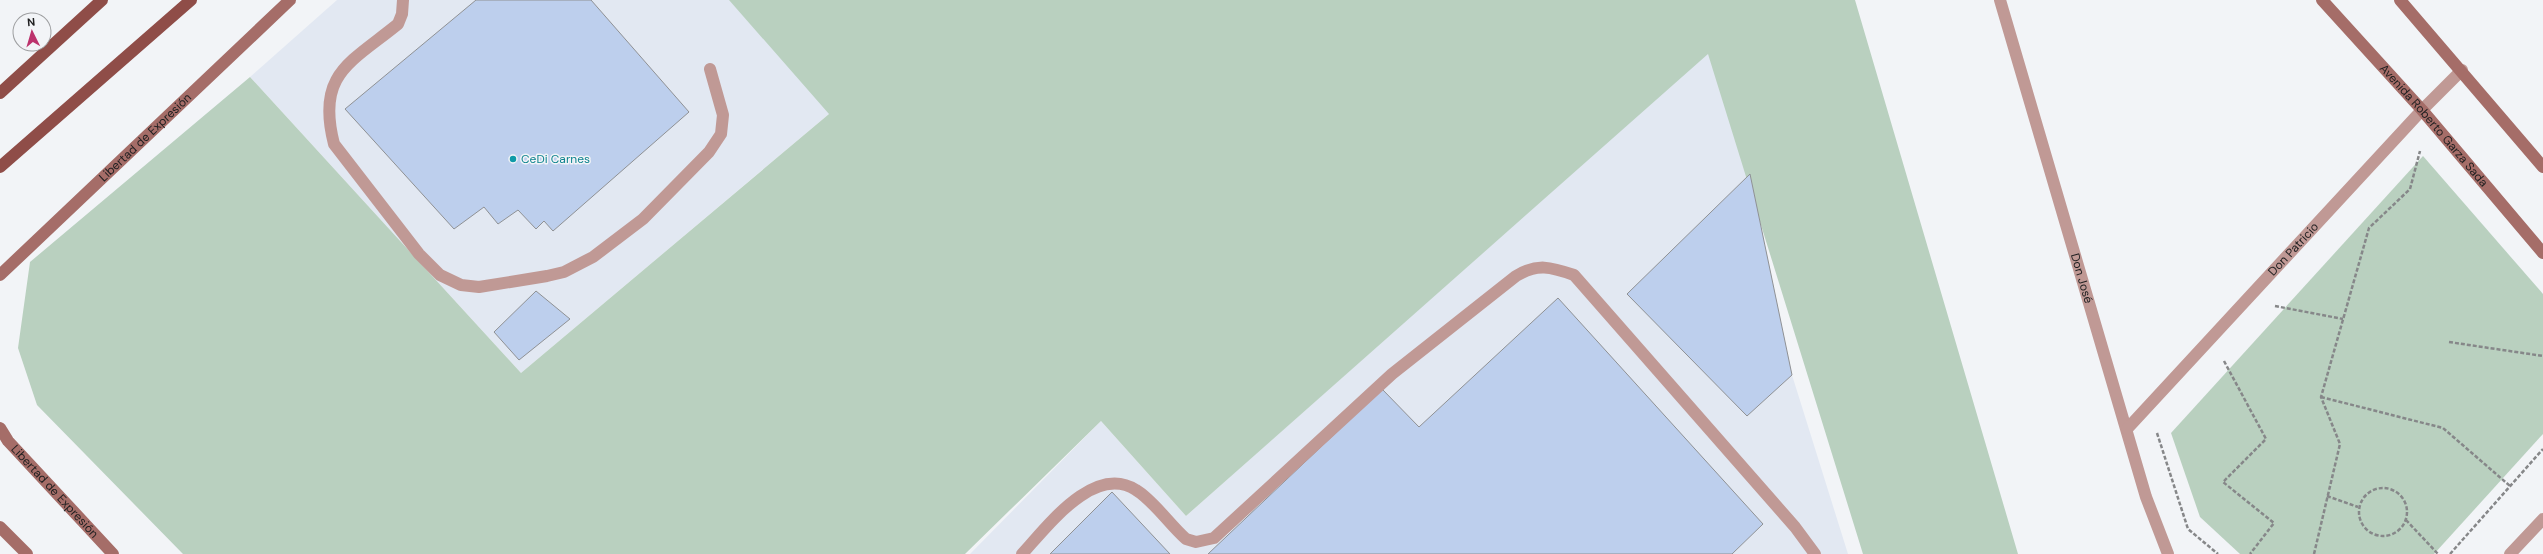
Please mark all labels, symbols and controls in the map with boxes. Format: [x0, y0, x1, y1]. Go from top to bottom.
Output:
north arrow [12, 12, 52, 52]
text: N [27, 15, 36, 29]
street label: Avenida Roberto Garza Sada [2376, 61, 2492, 190]
street label: Libertad de Expresión [95, 90, 195, 185]
place label: CeDi Carnes [521, 151, 590, 167]
marker: CeDi Carnes [508, 154, 518, 164]
street label: Don Patricio [2265, 219, 2322, 279]
street label: Don José [2067, 251, 2097, 305]
street label: Libertad de Expresión [7, 441, 102, 541]

